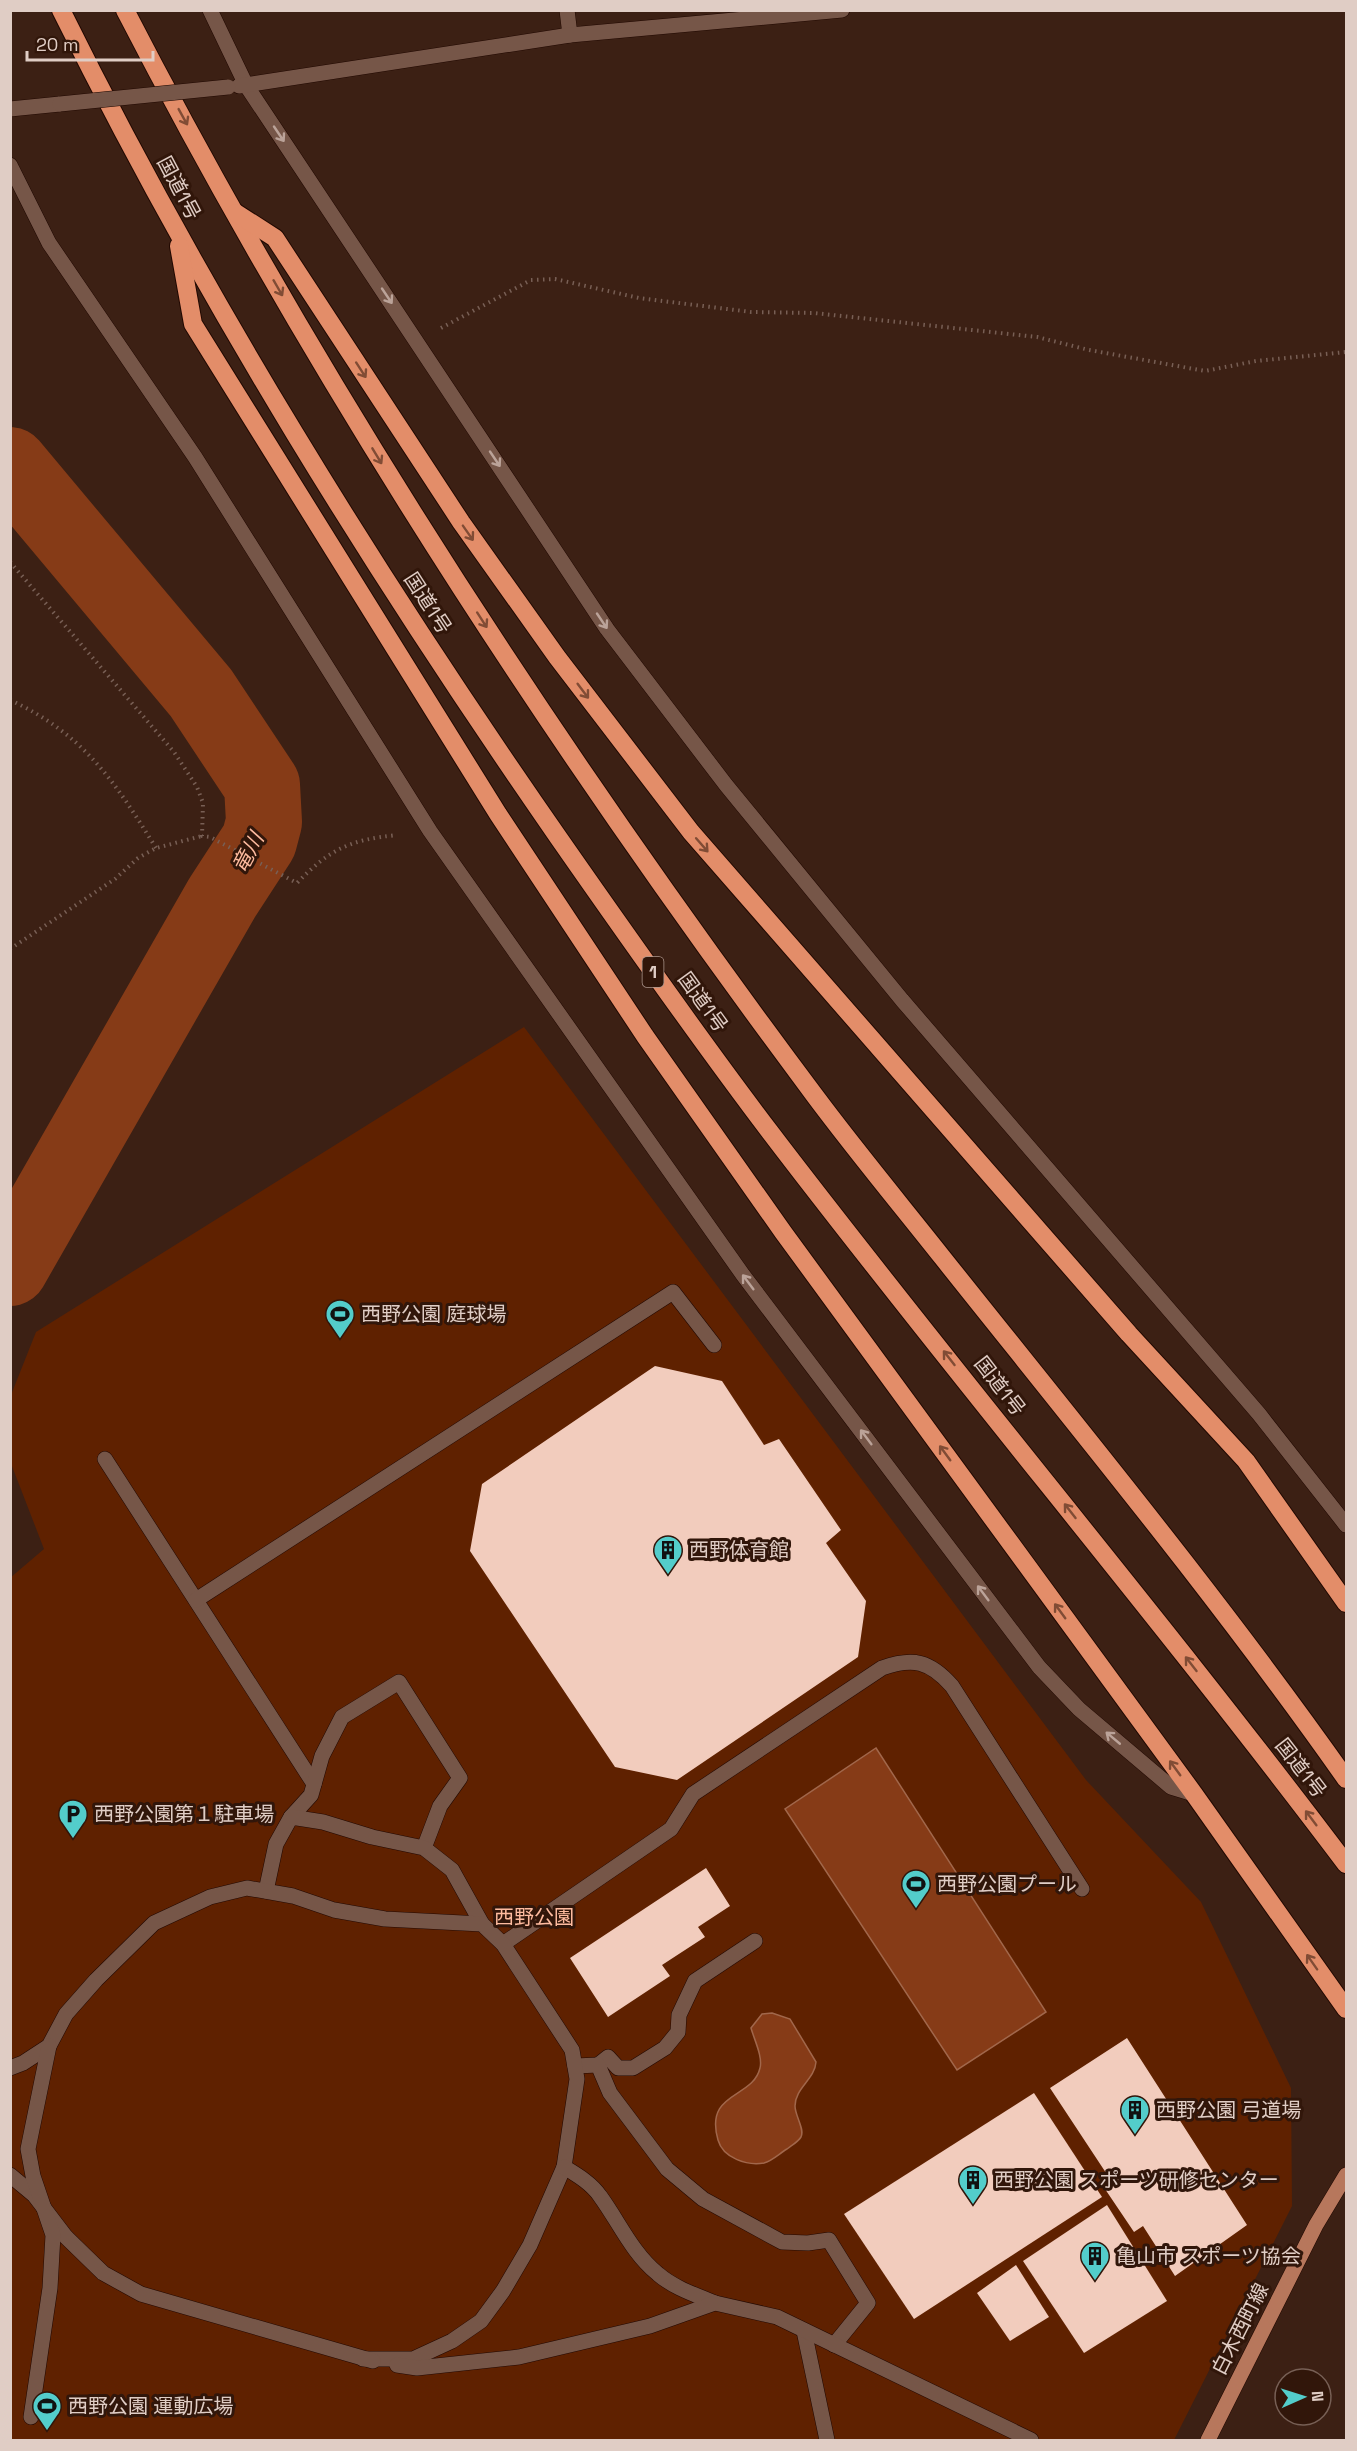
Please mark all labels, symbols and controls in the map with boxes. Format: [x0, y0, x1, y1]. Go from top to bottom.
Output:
scale bar [27, 24, 153, 62]
text: 20 m [36, 33, 79, 56]
one-way arrow [178, 108, 189, 126]
one-way arrow [273, 125, 285, 142]
street label: 国道1号 [151, 152, 207, 224]
one-way arrow [272, 279, 284, 296]
one-way arrow [381, 288, 393, 304]
one-way arrow [355, 361, 368, 378]
one-way arrow [371, 447, 383, 464]
one-way arrow [489, 450, 501, 467]
one-way arrow [462, 524, 475, 540]
street label: 国道1号 [398, 567, 458, 639]
one-way arrow [476, 611, 488, 628]
one-way arrow [596, 613, 609, 630]
one-way arrow [576, 682, 589, 698]
water label: 竜川 [226, 826, 270, 878]
one-way arrow [695, 837, 709, 852]
road number: 1 [642, 957, 664, 987]
street label: 国道1号 [672, 967, 734, 1037]
one-way arrow [742, 1274, 754, 1290]
sports icon: 西野公園 庭球場 [324, 1298, 356, 1340]
place label: 西野公園 庭球場 [361, 1301, 506, 1327]
one-way arrow [943, 1350, 956, 1366]
street label: 国道1号 [969, 1351, 1031, 1421]
one-way arrow [859, 1430, 872, 1446]
one-way arrow [939, 1445, 952, 1461]
one-way arrow [1064, 1503, 1077, 1519]
building icon: 西野体育館 [652, 1534, 684, 1576]
place label: 西野体育館 [689, 1537, 789, 1563]
one-way arrow [977, 1586, 989, 1602]
one-way arrow [1054, 1603, 1066, 1619]
one-way arrow [1185, 1656, 1198, 1672]
one-way arrow [1106, 1731, 1121, 1745]
street label: 国道1号 [1270, 1733, 1332, 1803]
one-way arrow [1169, 1761, 1181, 1777]
parking icon: 西野公園第１駐車場 [57, 1798, 89, 1840]
place label: 西野公園第１駐車場 [94, 1801, 274, 1827]
one-way arrow [1305, 1810, 1318, 1826]
sports icon: 西野公園プール [900, 1868, 932, 1910]
place label: 西野公園プール [937, 1871, 1077, 1897]
park label: 西野公園 [494, 1904, 574, 1930]
one-way arrow [1306, 1954, 1318, 1970]
building icon: 西野公園 弓道場 [1119, 2094, 1151, 2136]
place label: 西野公園 弓道場 [1156, 2097, 1301, 2123]
building icon: 西野公園 スポーツ研修センター [957, 2164, 989, 2206]
place label: 西野公園 スポーツ研修センター [994, 2167, 1279, 2193]
building icon: 亀山市 スポーツ協会 [1079, 2240, 1111, 2282]
place label: 亀山市 スポーツ協会 [1116, 2243, 1301, 2269]
street label: 白木西町線 [1206, 2279, 1274, 2379]
north arrow [1273, 2367, 1333, 2427]
sports icon: 西野公園 運動広場 [31, 2390, 63, 2432]
text: N [1307, 2390, 1328, 2402]
place label: 西野公園 運動広場 [68, 2393, 233, 2419]

